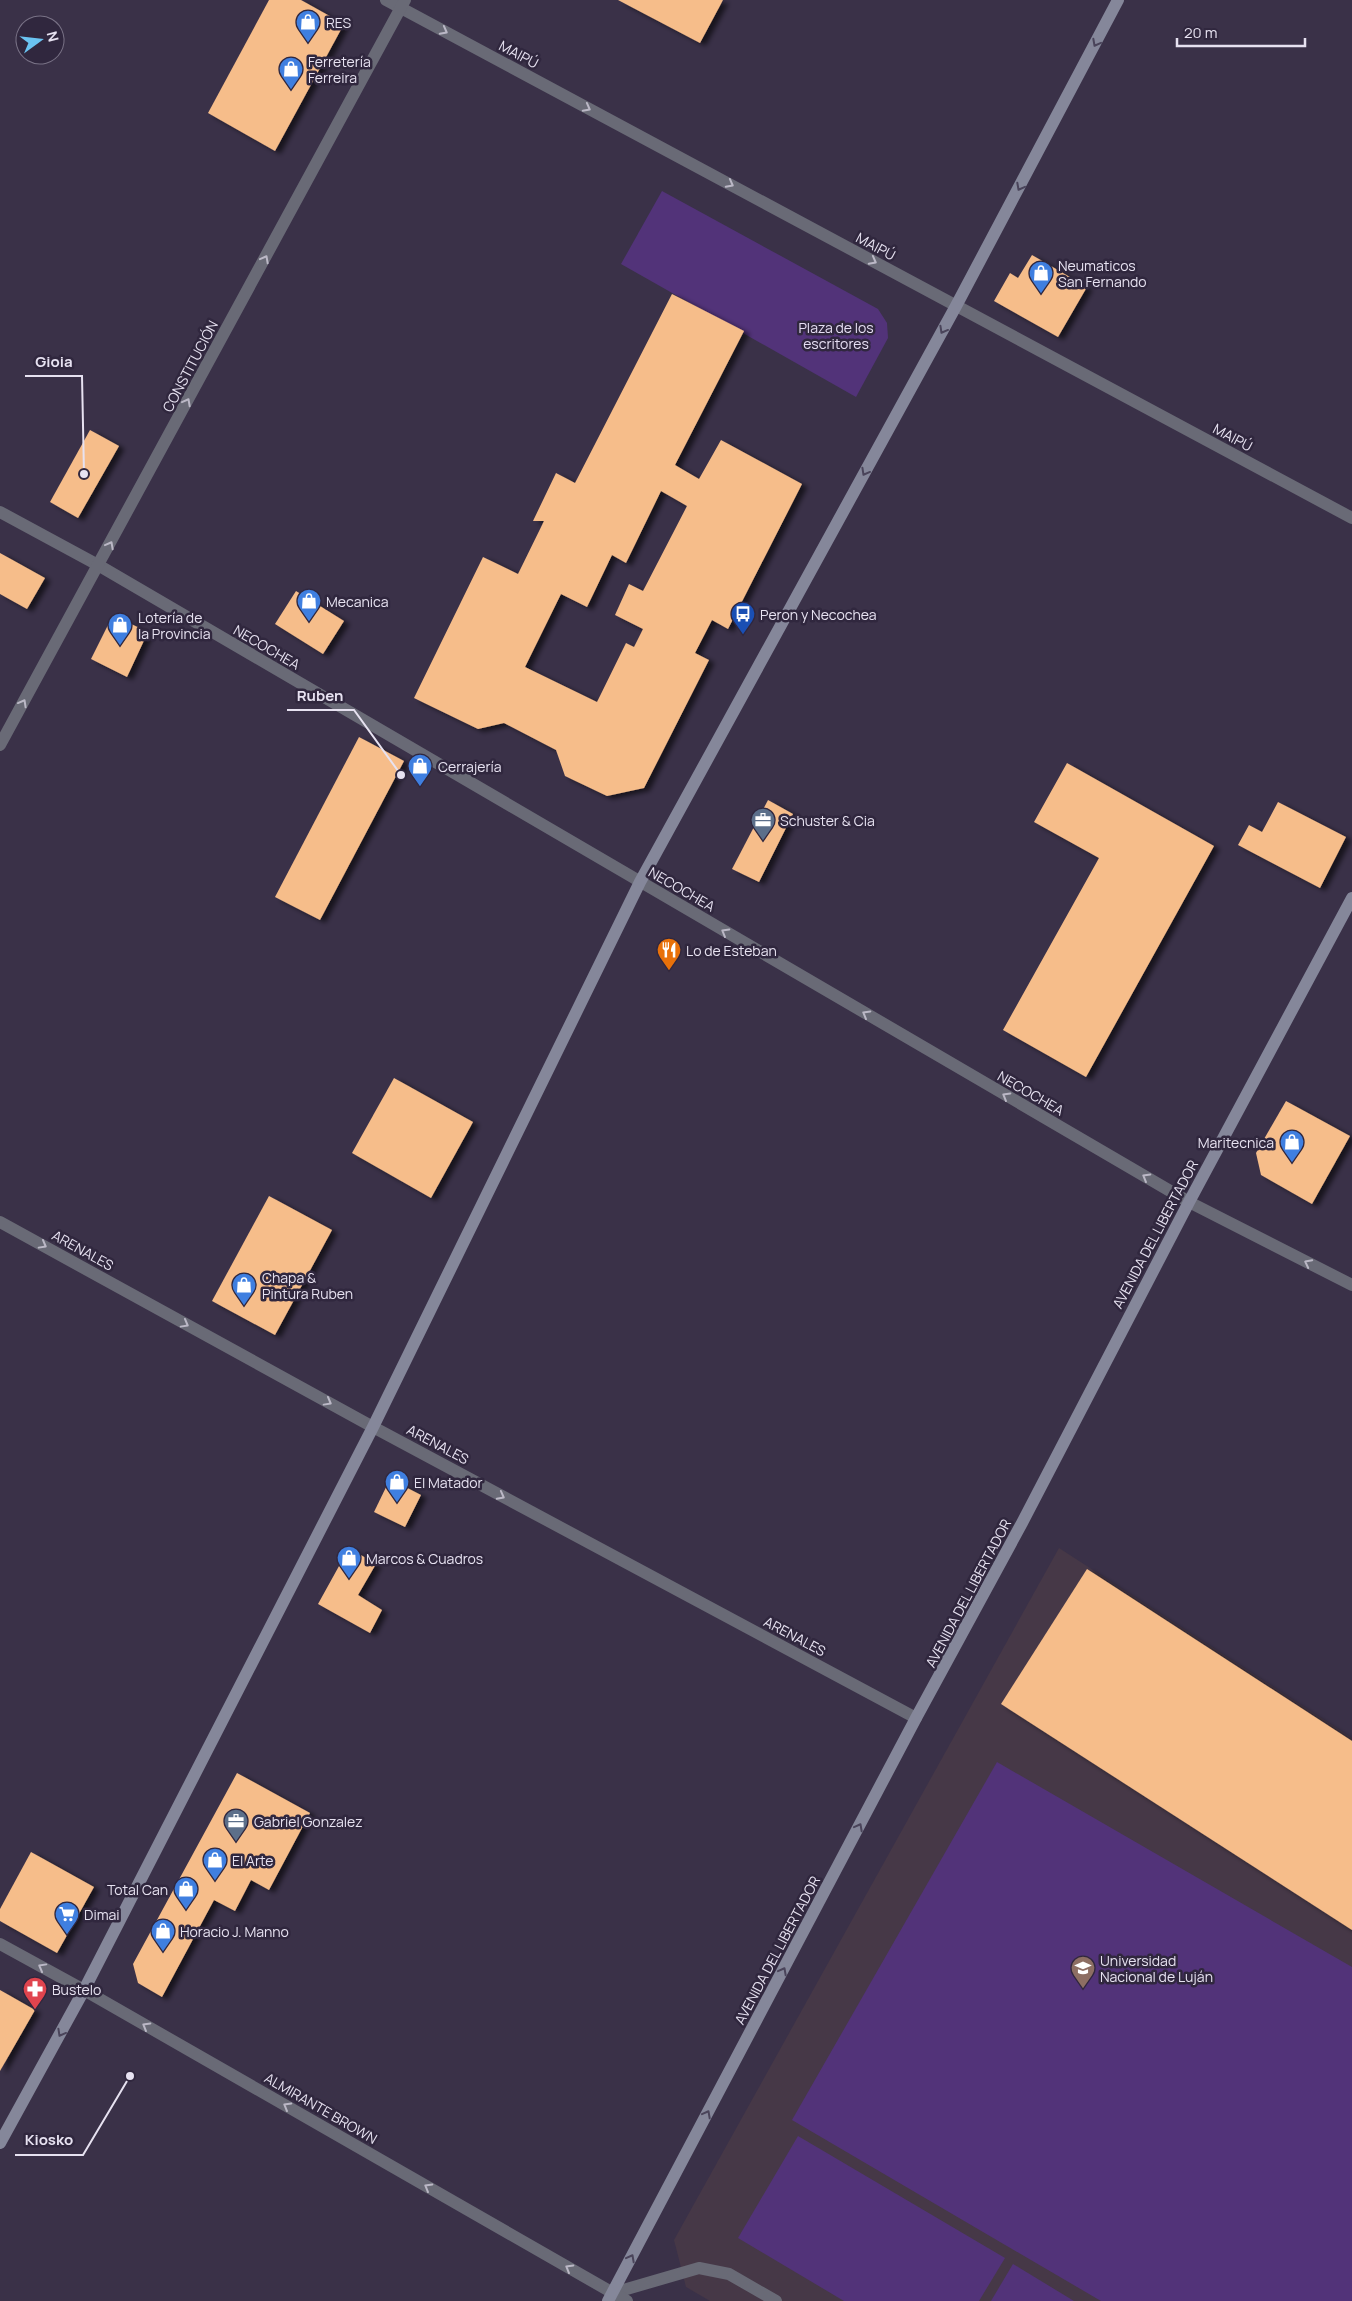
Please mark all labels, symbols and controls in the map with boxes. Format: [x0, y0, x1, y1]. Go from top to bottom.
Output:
shop icon: RES [295, 9, 321, 43]
place label: RES [326, 13, 351, 32]
north arrow [15, 15, 65, 65]
scale bar [1177, 15, 1304, 47]
text: 20 m [1184, 22, 1217, 43]
one-way arrow [439, 25, 448, 35]
text: N [43, 29, 64, 44]
street label: MAIPÚ [496, 36, 542, 72]
one-way arrow [1092, 38, 1102, 47]
place label: Ferretería Ferreira [308, 52, 371, 87]
shop icon: Ferretería Ferreira [278, 56, 304, 90]
one-way arrow [582, 101, 591, 111]
one-way arrow [725, 178, 734, 188]
one-way arrow [1016, 181, 1026, 190]
street label: MAIPÚ [853, 228, 899, 264]
one-way arrow [258, 255, 268, 264]
one-way arrow [868, 255, 877, 265]
place label: Neumaticos San Fernando [1058, 256, 1147, 291]
shop icon: Neumaticos San Fernando [1028, 260, 1054, 294]
street label: CONSTITUCIÓN [158, 317, 222, 415]
park label: Plaza de los escritores [798, 318, 874, 353]
one-way arrow [939, 325, 949, 334]
callout: Gioia [25, 346, 82, 376]
text: Gioia [35, 351, 73, 372]
one-way arrow [181, 398, 191, 407]
street label: MAIPÚ [1210, 419, 1256, 455]
one-way arrow [861, 467, 871, 476]
one-way arrow [103, 541, 113, 550]
shop icon: Mecanica [296, 588, 322, 622]
place label: Mecanica [326, 592, 389, 611]
bus stop icon: Peron y Necochea [730, 601, 756, 635]
place label: Peron y Necochea [760, 605, 877, 624]
place label: Lotería de la Provincia [138, 608, 210, 643]
shop icon: Lotería de la Provincia [107, 612, 133, 646]
street label: NECOCHEA [230, 620, 304, 674]
callout: Ruben [287, 680, 354, 710]
text: Ruben [297, 685, 343, 706]
one-way arrow [17, 699, 27, 708]
shop icon: Cerrajería [407, 753, 433, 787]
place label: Cerrajería [438, 757, 502, 776]
office icon: Schuster & Cia [750, 807, 776, 841]
place label: Schuster & Cia [780, 811, 875, 830]
street label: NECOCHEA [645, 862, 719, 916]
one-way arrow [722, 928, 731, 938]
restaurant icon: Lo de Esteban [656, 937, 682, 971]
place label: Lo de Esteban [686, 941, 777, 960]
one-way arrow [862, 1010, 871, 1020]
street label: NECOCHEA [994, 1066, 1068, 1120]
one-way arrow [1002, 1092, 1011, 1102]
shop icon: Maritecnica [1279, 1129, 1305, 1163]
place label: Maritecnica [1198, 1133, 1274, 1152]
street label: AVENIDA DEL LIBERTADOR [1108, 1156, 1202, 1312]
one-way arrow [1143, 1174, 1152, 1184]
street label: ARENALES [49, 1225, 117, 1275]
one-way arrow [37, 1239, 46, 1249]
one-way arrow [1305, 1259, 1314, 1269]
place label: Chapa & Pintura Ruben [262, 1268, 353, 1303]
shop icon: Chapa & Pintura Ruben [231, 1272, 257, 1306]
one-way arrow [180, 1317, 189, 1327]
one-way arrow [322, 1396, 331, 1406]
street label: ARENALES [404, 1420, 473, 1468]
shop icon: El Matador [384, 1469, 410, 1503]
place label: El Matador [414, 1473, 483, 1492]
one-way arrow [496, 1489, 505, 1499]
street label: AVENIDA DEL LIBERTADOR [921, 1515, 1015, 1671]
shop icon: Marcos & Cuadros [336, 1545, 362, 1579]
place label: Marcos & Cuadros [366, 1549, 483, 1568]
street label: ARENALES [761, 1612, 830, 1660]
office icon: Gabriel Gonzalez [223, 1808, 249, 1842]
place label: Gabriel Gonzalez [254, 1812, 363, 1831]
one-way arrow [853, 1823, 863, 1832]
shop icon: El Arte [202, 1847, 228, 1881]
place label: El Arte [232, 1851, 273, 1870]
street label: AVENIDA DEL LIBERTADOR [730, 1872, 824, 2028]
shop icon: Total Can [173, 1876, 199, 1910]
place label: Total Can [107, 1880, 168, 1899]
supermarket icon: Dimai [54, 1901, 80, 1935]
place label: Dimai [84, 1905, 120, 1924]
shop icon: Horacio J. Manno [150, 1918, 176, 1952]
place label: Horacio J. Manno [180, 1922, 289, 1941]
place label: Universidad Nacional de Luján [1100, 1951, 1213, 1986]
school or university icon: Universidad Nacional de Luján [1070, 1955, 1096, 1989]
one-way arrow [38, 1963, 47, 1973]
one-way arrow [777, 1967, 787, 1976]
pharmacy icon: Bustelo [22, 1976, 48, 2010]
place label: Bustelo [52, 1980, 101, 1999]
one-way arrow [143, 2022, 152, 2032]
one-way arrow [57, 2027, 67, 2036]
street label: ALMIRANTE BROWN [261, 2068, 381, 2148]
one-way arrow [284, 2103, 293, 2113]
one-way arrow [701, 2111, 711, 2120]
callout: Kiosko [15, 2125, 83, 2155]
text: Kiosko [25, 2129, 73, 2150]
one-way arrow [425, 2183, 434, 2193]
one-way arrow [625, 2254, 635, 2263]
one-way arrow [566, 2264, 575, 2274]

